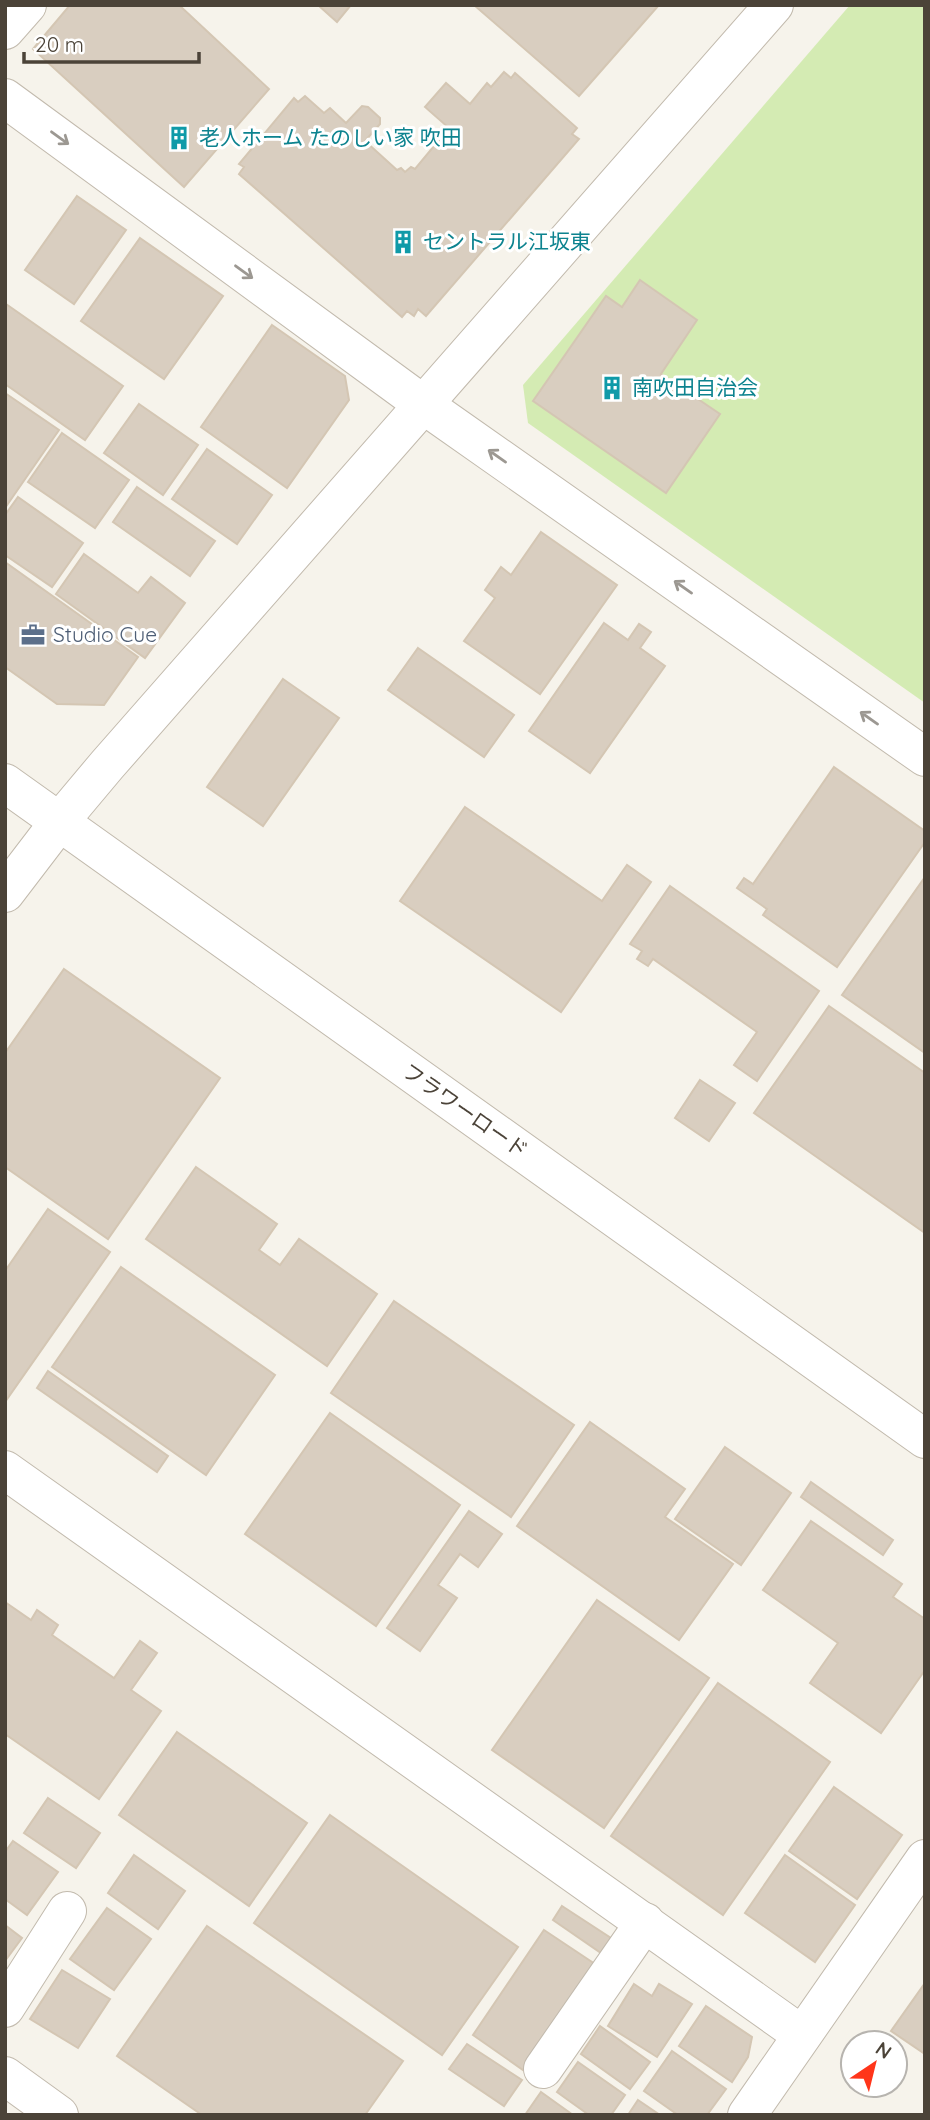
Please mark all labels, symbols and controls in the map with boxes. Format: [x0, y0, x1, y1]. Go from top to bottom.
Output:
scale bar [24, 21, 200, 65]
text: 20 m [35, 31, 84, 57]
building icon: 老人ホーム たのしい家 吹田 [165, 124, 193, 152]
place label: 老人ホーム たのしい家 吹田 [199, 124, 462, 150]
one-way arrow [51, 130, 70, 145]
building icon: セントラル江坂東 [389, 228, 417, 256]
place label: セントラル江坂東 [423, 228, 591, 254]
one-way arrow [234, 265, 253, 280]
building icon: 南吹田自治会 [598, 374, 626, 402]
place label: 南吹田自治会 [632, 374, 758, 400]
one-way arrow [488, 449, 507, 463]
one-way arrow [674, 580, 693, 594]
office icon: Studio Cue [19, 621, 47, 649]
place label: Studio Cue [53, 621, 157, 647]
one-way arrow [860, 711, 879, 725]
street label: フラワーロード [398, 1057, 533, 1163]
north arrow [839, 2029, 909, 2099]
text: N [871, 2036, 896, 2064]

